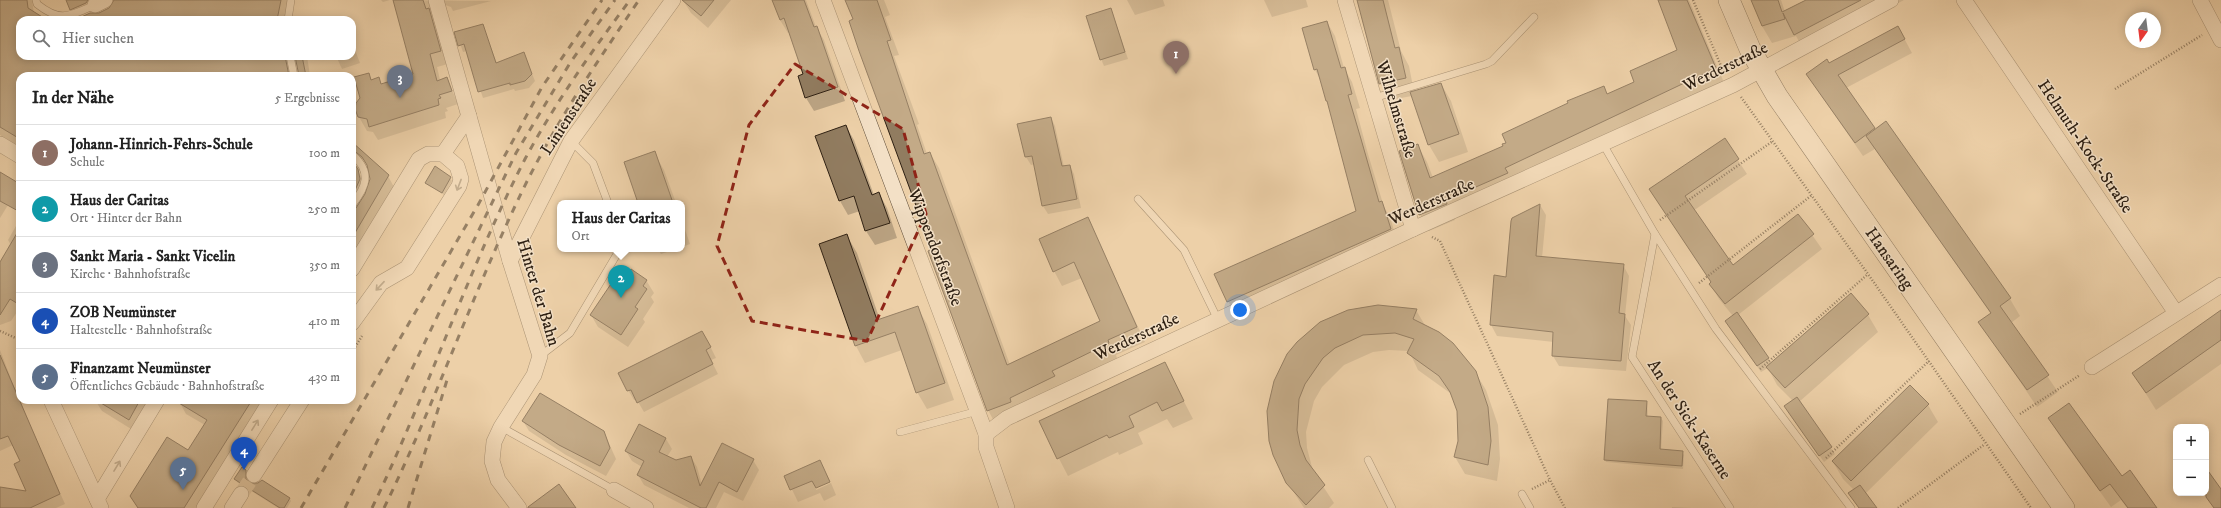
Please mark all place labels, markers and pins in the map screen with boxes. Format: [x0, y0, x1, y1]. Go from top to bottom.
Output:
pin: 1 [1163, 41, 1189, 74]
pin: 3 [387, 65, 413, 98]
pin: 2 [608, 265, 634, 298]
pin: 4 [231, 437, 257, 470]
pin: 5 [170, 457, 196, 490]

